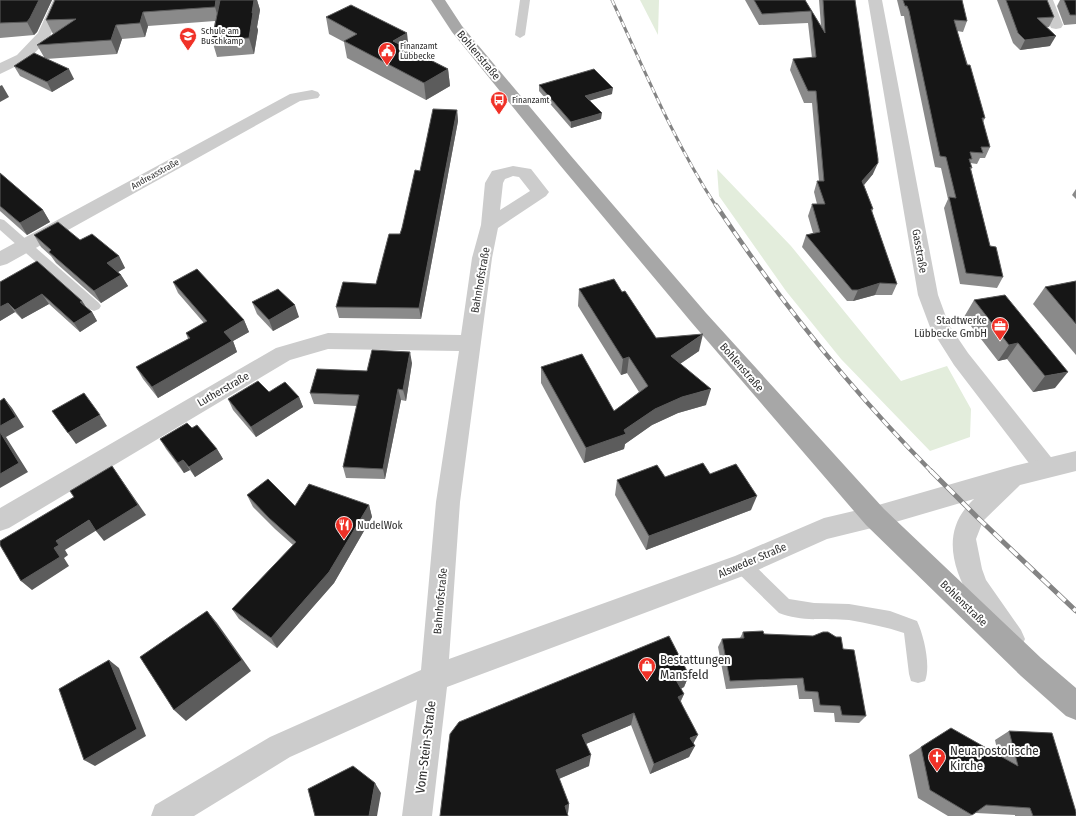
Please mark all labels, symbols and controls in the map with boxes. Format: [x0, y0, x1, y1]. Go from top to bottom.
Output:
school or university icon: Schule am Buschkamp [178, 26, 198, 51]
place label: Schule am Buschkamp [201, 26, 243, 46]
street label: Bohlenstraße [454, 28, 503, 83]
public building icon: Finanzamt Lübbecke [377, 41, 397, 66]
place label: Finanzamt Lübbecke [400, 41, 438, 61]
bus stop icon: Finanzamt [489, 90, 509, 115]
place label: Finanzamt [512, 95, 550, 105]
street label: Andreasstraße [129, 157, 181, 191]
street label: Gasstraße [909, 228, 930, 274]
street label: Bahnhofstraße [468, 246, 493, 314]
place label: Stadtwerke Lübbecke GmbH [914, 314, 987, 340]
office icon: Stadtwerke Lübbecke GmbH [990, 316, 1010, 341]
street label: Bohlenstraße [717, 340, 766, 394]
street label: Lutherstraße [195, 369, 251, 409]
restaurant icon: NudelWok [334, 515, 354, 540]
place label: NudelWok [357, 519, 404, 532]
street label: Alsweder Straße [716, 540, 788, 581]
street label: Bahnhofstraße [431, 567, 450, 635]
street label: Bohlenstraße [937, 578, 990, 629]
place label: Bestattungen Mansfeld [660, 652, 731, 682]
shop icon: Bestattungen Mansfeld [637, 656, 657, 681]
street label: Vom-Stein-Straße [412, 700, 439, 794]
place label: Neuapostolische Kirche [950, 743, 1039, 773]
church icon: Neuapostolische Kirche [927, 747, 947, 772]

